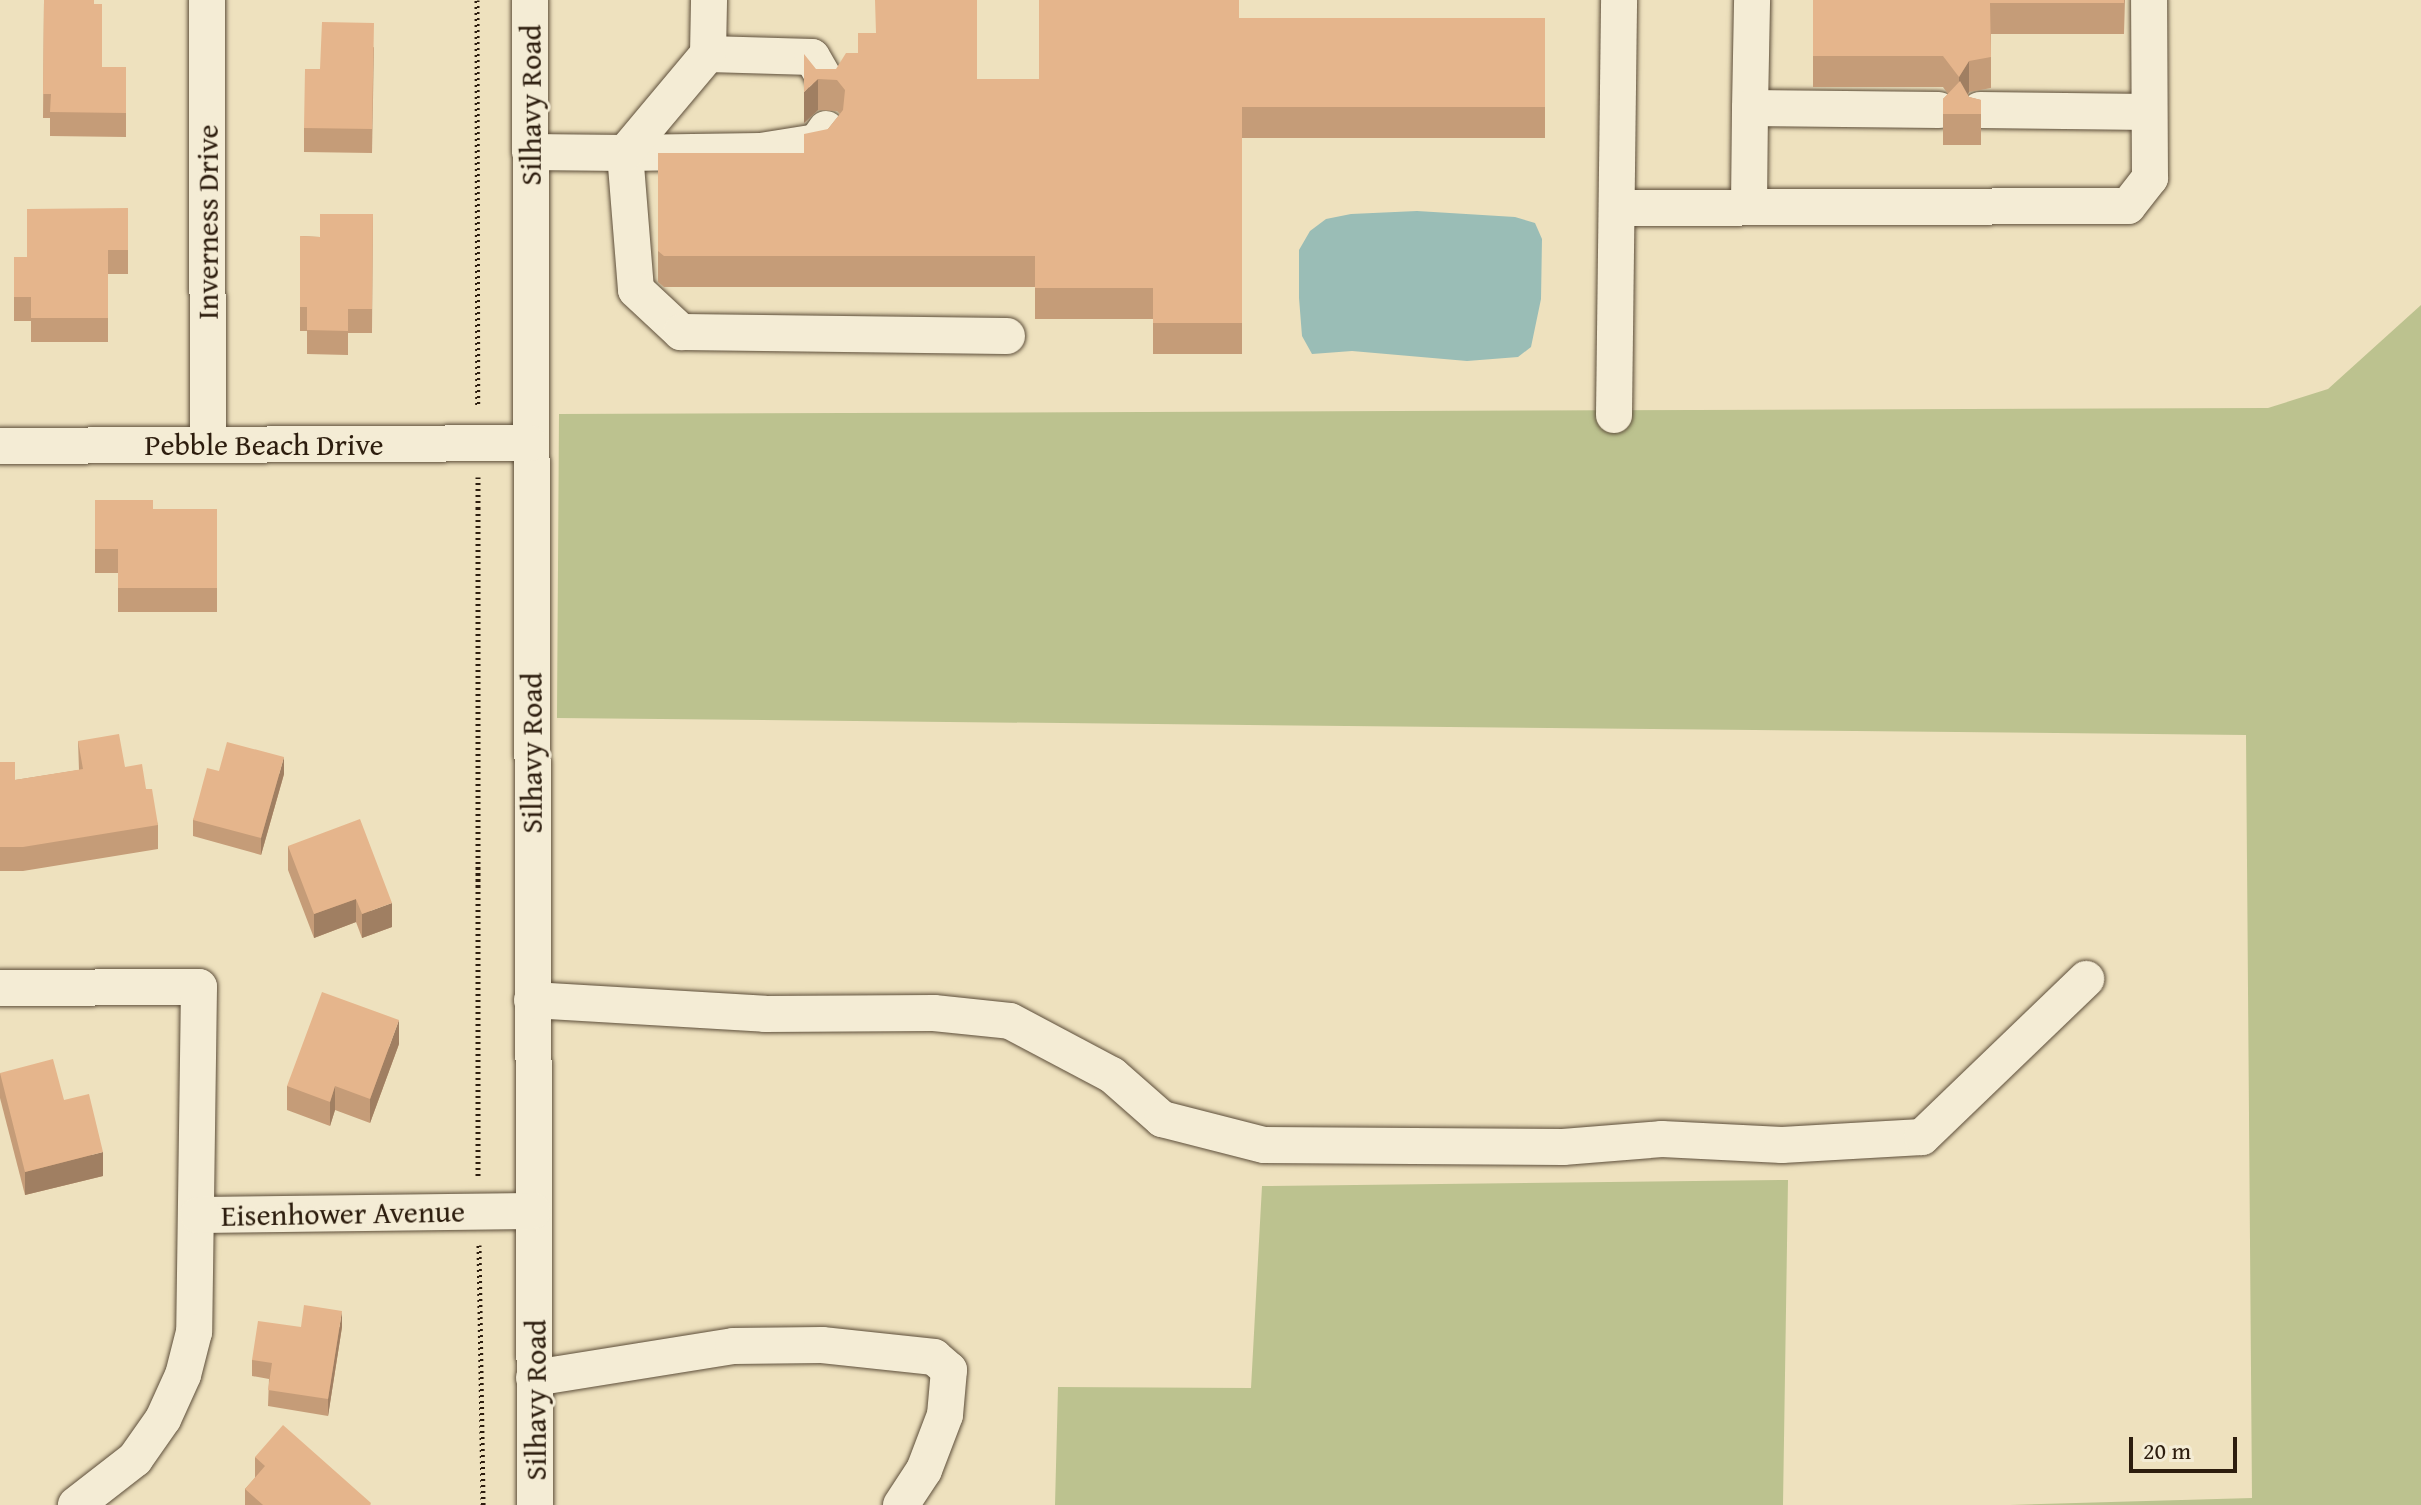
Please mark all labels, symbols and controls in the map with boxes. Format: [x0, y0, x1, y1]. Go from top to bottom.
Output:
street label: Silhavy Road [512, 24, 548, 186]
street label: Inverness Drive [189, 124, 225, 320]
street label: Pebble Beach Drive [144, 426, 384, 462]
street label: Silhavy Road [513, 672, 549, 834]
street label: Eisenhower Avenue [221, 1193, 465, 1233]
street label: Silhavy Road [517, 1319, 553, 1481]
scale bar [2133, 1421, 2241, 1471]
text: 20 m [2143, 1433, 2191, 1468]

